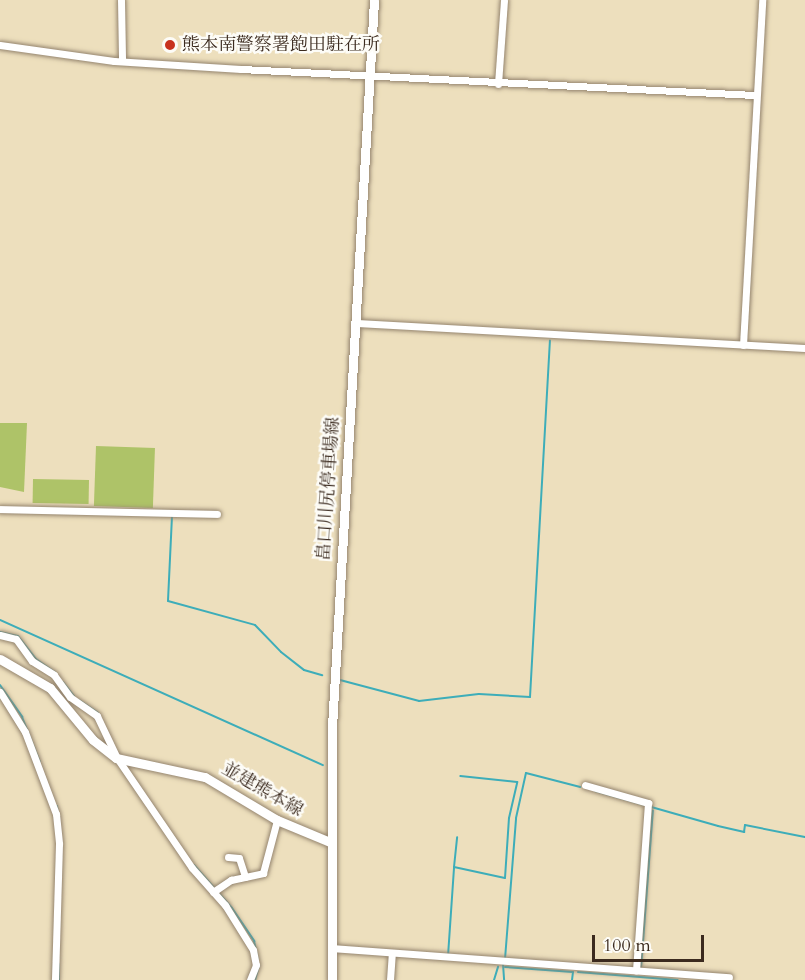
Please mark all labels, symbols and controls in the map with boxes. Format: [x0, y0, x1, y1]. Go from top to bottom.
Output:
place label: 熊本南警察署飽田駐在所 [182, 34, 380, 56]
marker: 熊本南警察署飽田駐在所 [163, 38, 177, 52]
street label: 畠口川尻停車場線 [313, 416, 345, 562]
street label: 並建熊本線 [218, 758, 306, 822]
scale bar [595, 923, 708, 961]
text: 100 m [603, 933, 651, 958]

